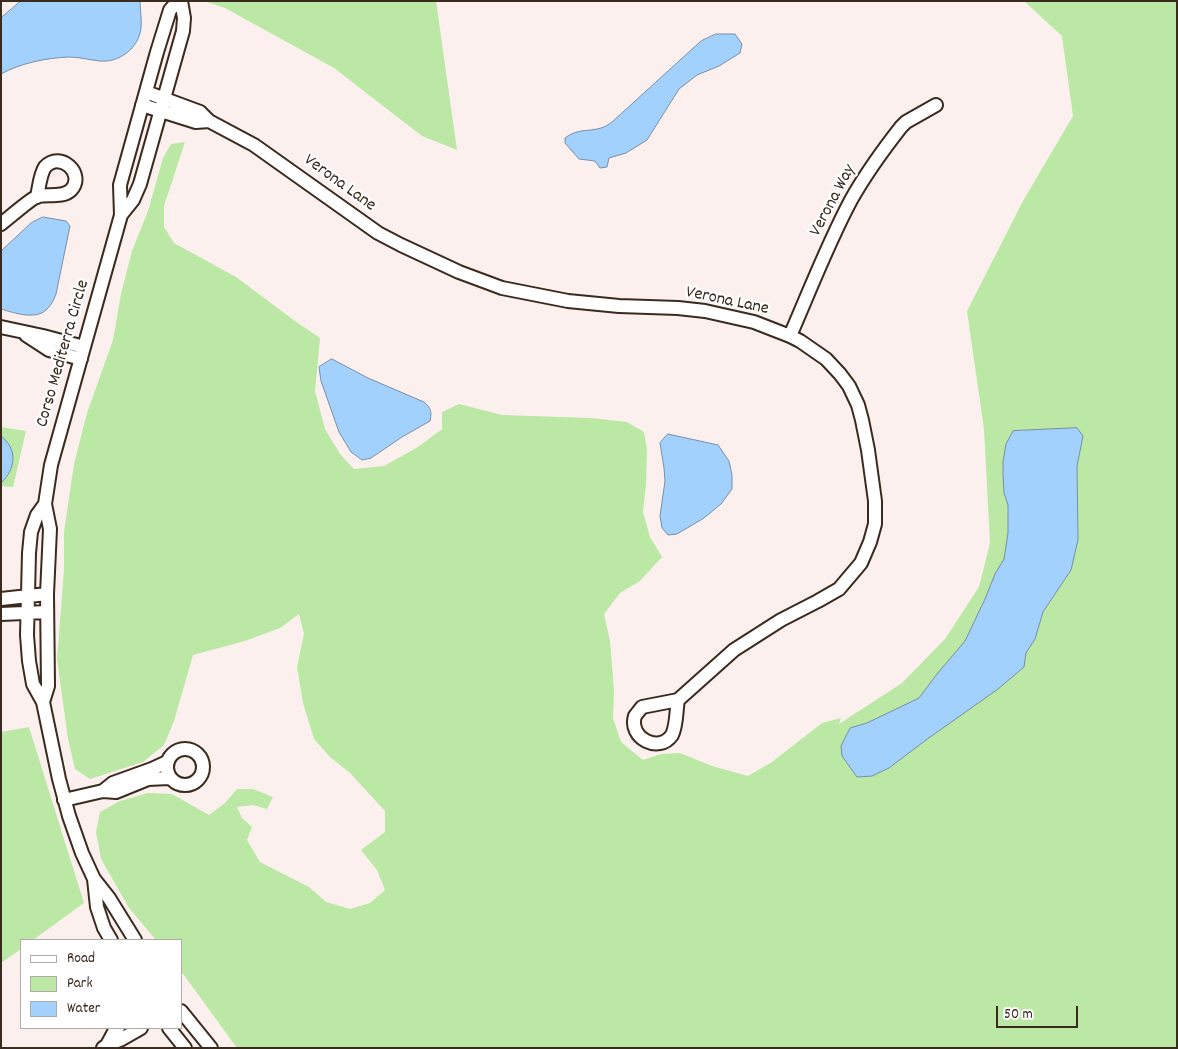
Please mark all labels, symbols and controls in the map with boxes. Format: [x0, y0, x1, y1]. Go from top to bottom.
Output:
street label: Verona Lane [299, 151, 379, 217]
street label: Verona Way [806, 161, 862, 241]
street label: Corso Mediterra Circle [33, 278, 95, 430]
street label: Verona Lane [684, 283, 770, 321]
legend [20, 939, 182, 1029]
text: Road [67, 948, 95, 970]
text: Park [67, 973, 93, 995]
scale bar [998, 996, 1080, 1028]
text: Water [67, 998, 100, 1020]
text: 50 m [1004, 1004, 1033, 1026]

